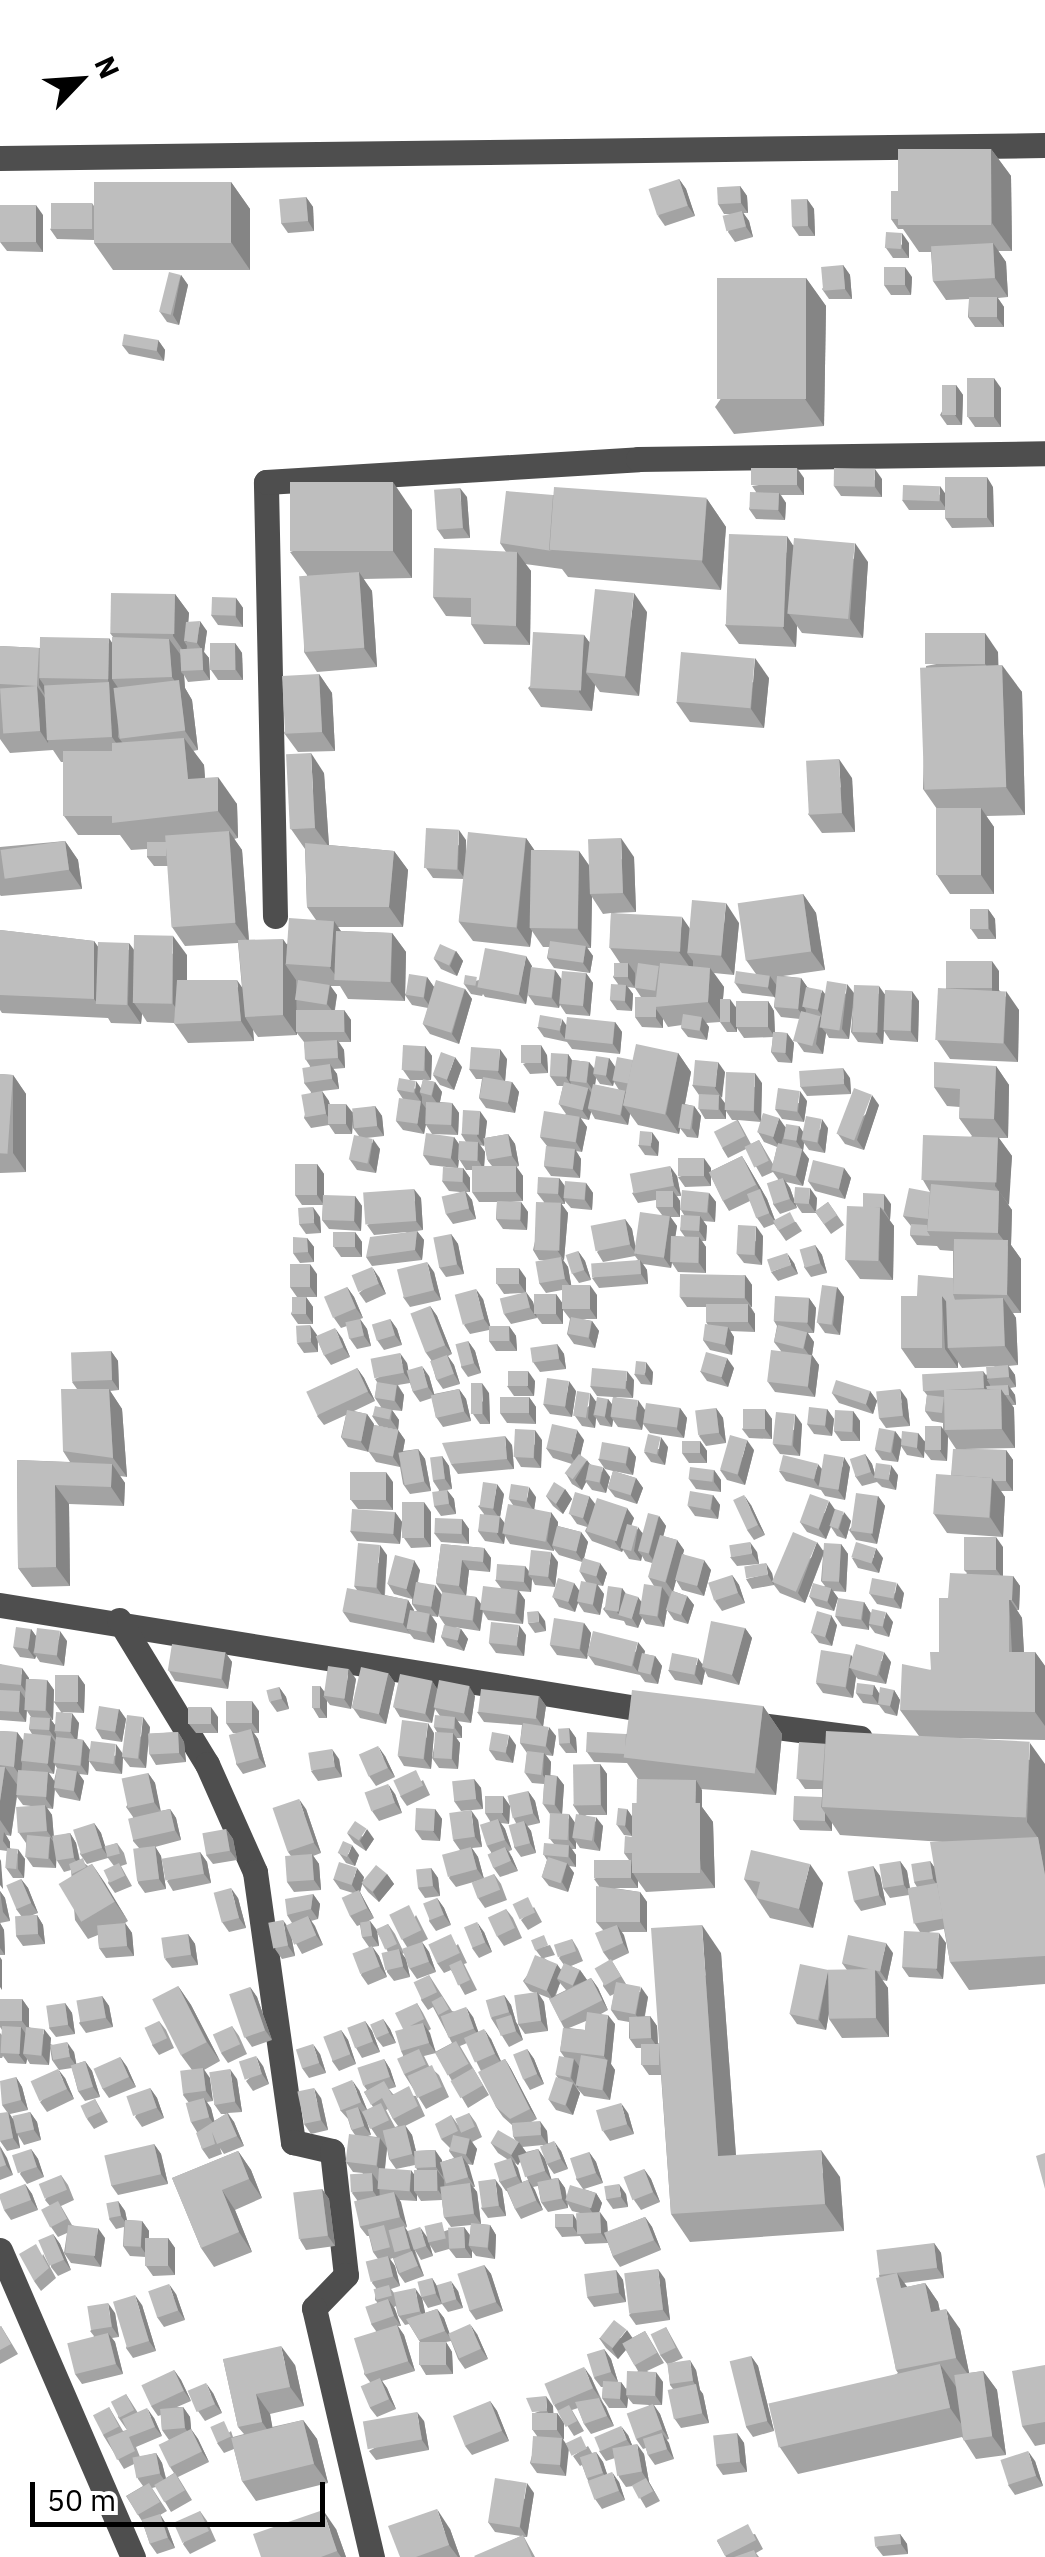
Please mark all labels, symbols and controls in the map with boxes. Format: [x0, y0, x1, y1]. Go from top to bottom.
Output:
north arrow [30, 30, 130, 130]
text: N [87, 50, 129, 84]
scale bar [35, 2462, 330, 2524]
text: 50 m [47, 2480, 116, 2519]

